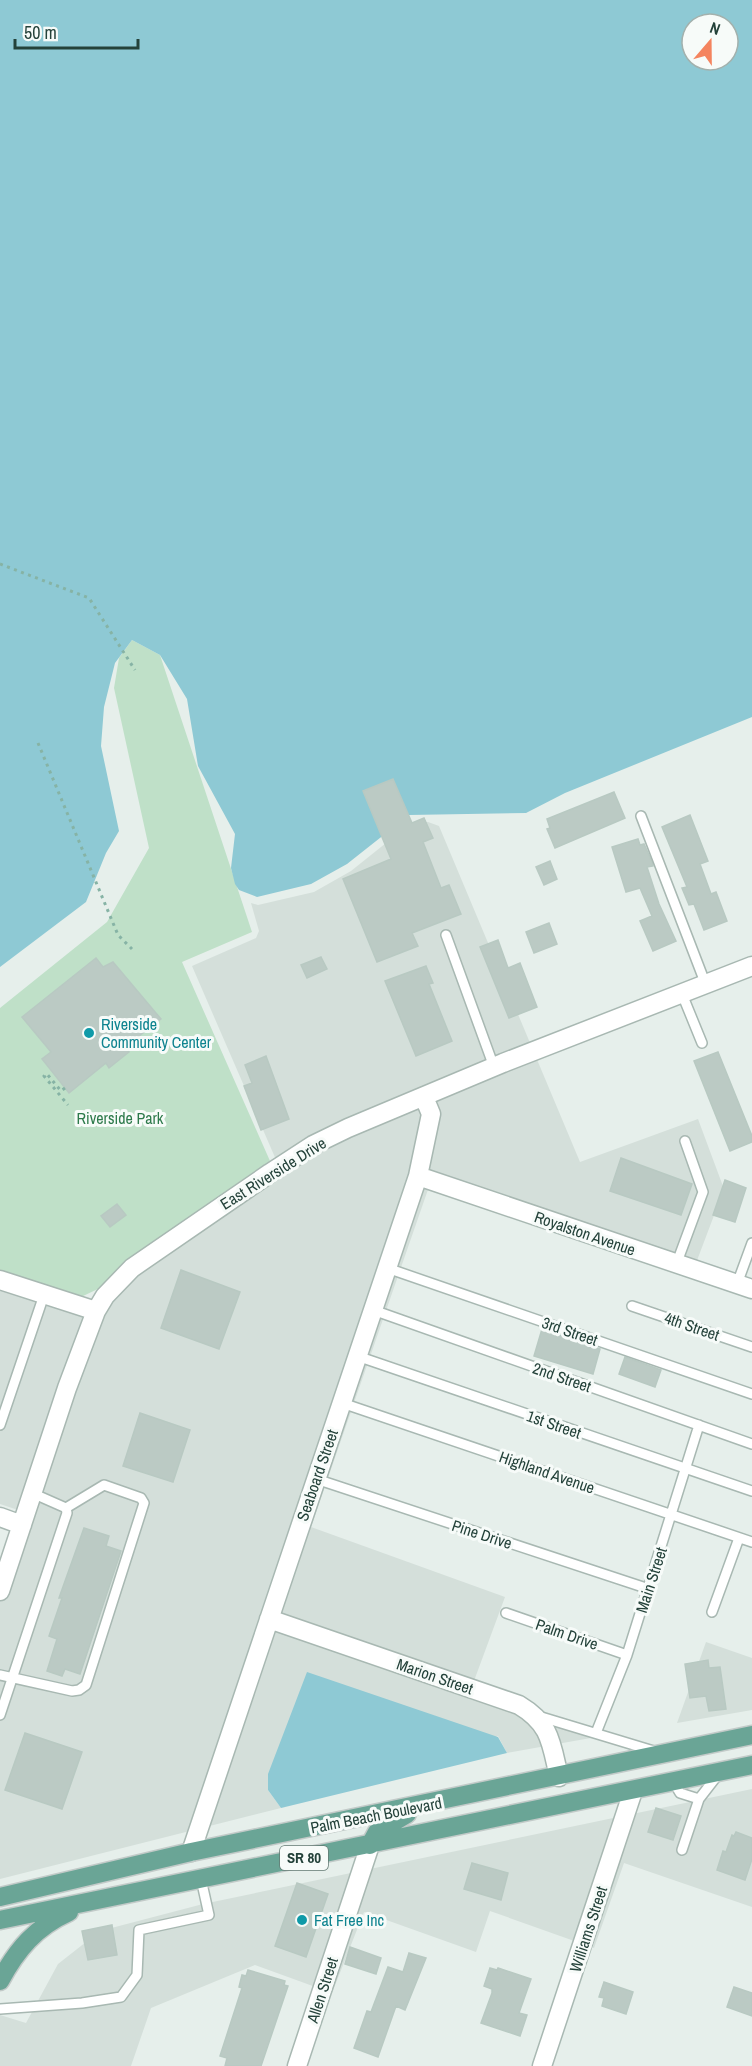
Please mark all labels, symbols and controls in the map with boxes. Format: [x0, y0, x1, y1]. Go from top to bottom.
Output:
scale bar [15, 12, 138, 50]
north arrow [680, 12, 740, 72]
text: N [707, 16, 723, 40]
text: 50 m [24, 20, 57, 45]
place label: Riverside Community Center [101, 1013, 212, 1053]
marker: Riverside Community Center [82, 1026, 96, 1040]
park label: Riverside Park [77, 1107, 164, 1129]
street label: East Riverside Drive [216, 1132, 330, 1214]
street label: Royalston Avenue [532, 1205, 638, 1261]
street label: 4th Street [662, 1306, 723, 1346]
street label: 3rd Street [539, 1311, 601, 1351]
street label: 2nd Street [530, 1357, 595, 1397]
street label: 1st Street [524, 1404, 584, 1444]
street label: Seaboard Street [291, 1426, 343, 1524]
street label: Highland Avenue [496, 1445, 598, 1499]
street label: Pine Drive [449, 1514, 515, 1554]
street label: Main Street [630, 1544, 672, 1616]
street label: Palm Drive [533, 1613, 601, 1655]
street label: Marion Street [394, 1653, 476, 1699]
street label: Palm Beach Boulevard [308, 1791, 444, 1839]
road number: SR 80 [280, 1846, 328, 1870]
street label: Williams Street [564, 1883, 612, 1975]
place label: Fat Free Inc [314, 1909, 385, 1931]
marker: Fat Free Inc [295, 1913, 309, 1927]
street label: Allen Street [301, 1954, 343, 2027]

